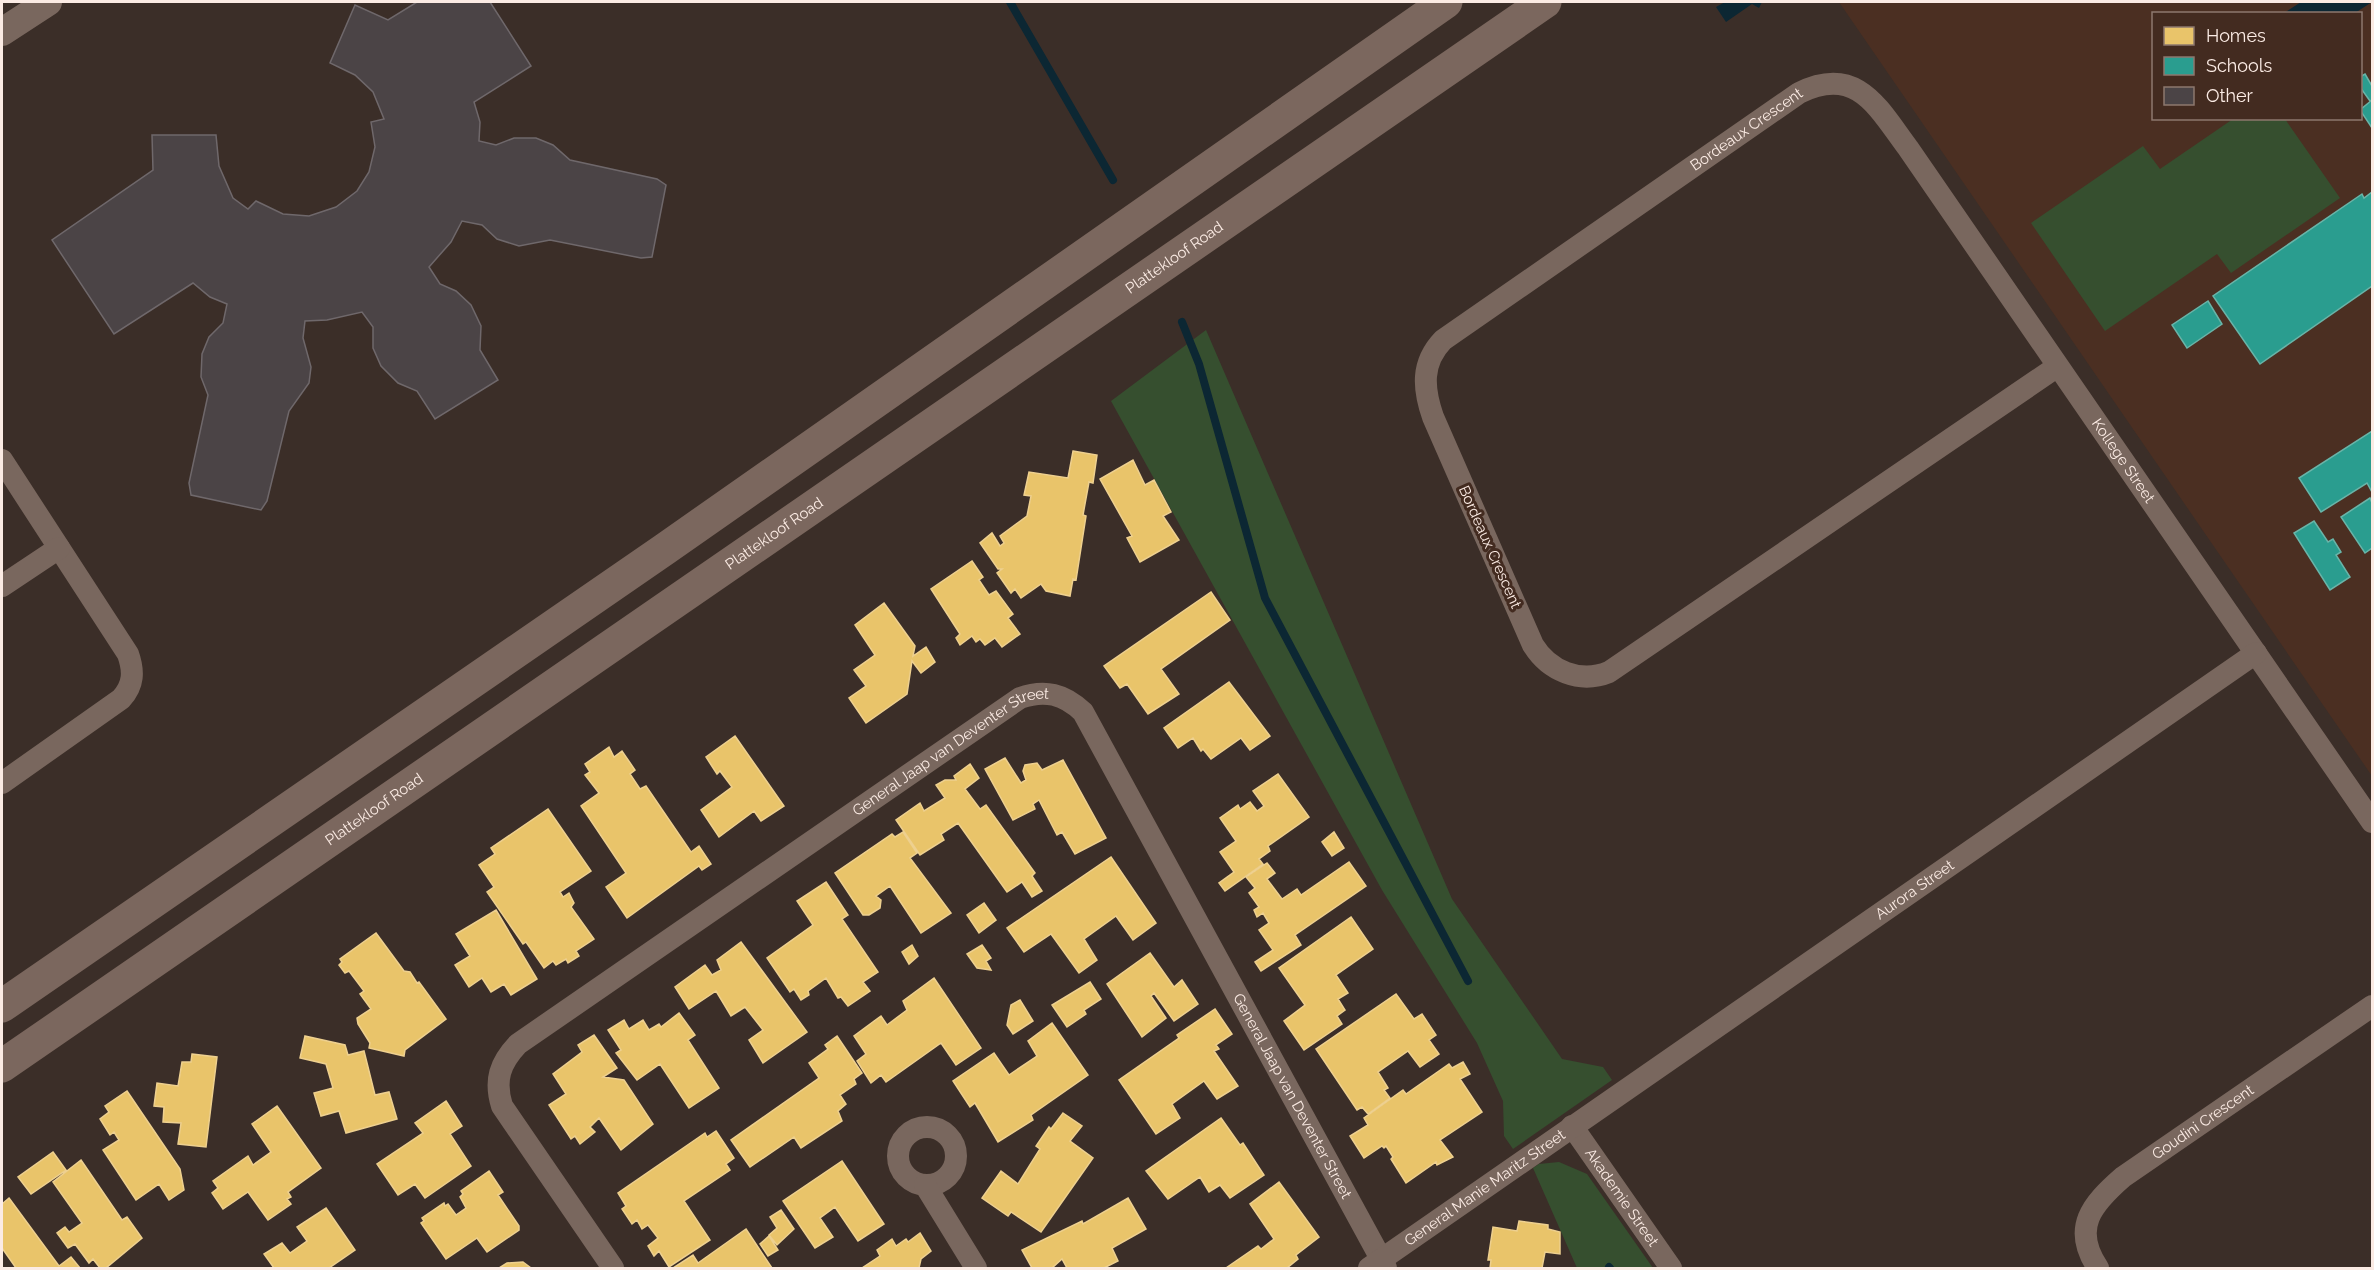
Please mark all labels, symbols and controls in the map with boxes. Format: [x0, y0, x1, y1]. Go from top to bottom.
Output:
legend [2152, 12, 2362, 120]
text: Homes [2206, 25, 2266, 46]
text: Schools [2206, 55, 2273, 76]
street label: Bordeaux Crescent [1687, 84, 1806, 175]
text: Other [2206, 85, 2254, 106]
street label: Plattekloof Road [1122, 218, 1227, 298]
street label: Kollege Street [2088, 415, 2159, 506]
street label: Bordeaux Crescent [1455, 483, 1525, 611]
street label: Plattekloof Road [722, 494, 826, 573]
street label: General Jaap van Deventer Street [849, 684, 1050, 820]
street label: Plattekloof Road [322, 769, 426, 849]
street label: Aurora Street [1872, 856, 1958, 923]
street label: General Jaap van Deventer Street [1229, 990, 1355, 1202]
street label: Goudini Crescent [2149, 1081, 2257, 1163]
street label: General Manie Maritz Street [1401, 1126, 1569, 1250]
street label: Akademie Street [1581, 1145, 1662, 1250]

